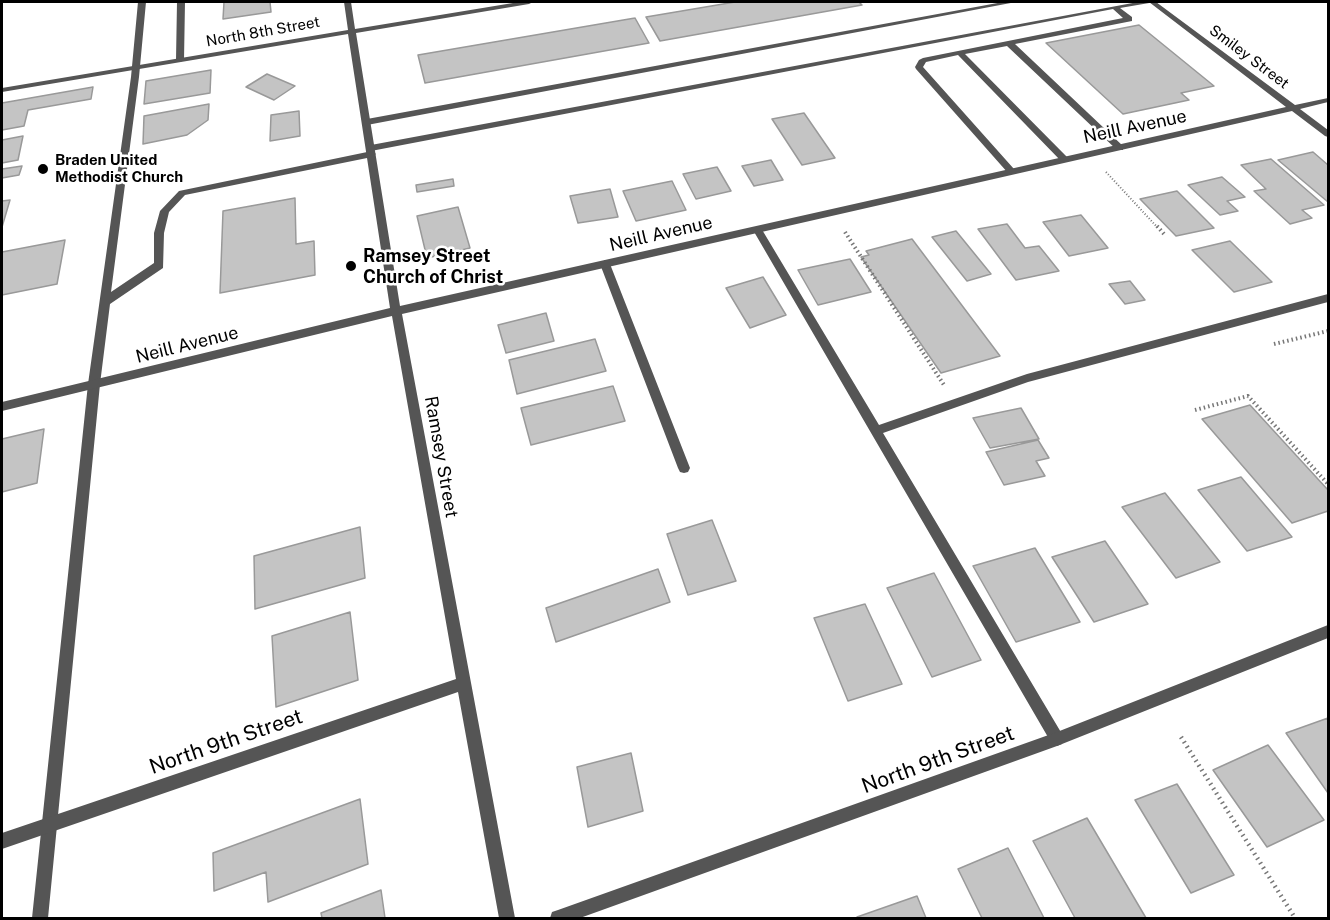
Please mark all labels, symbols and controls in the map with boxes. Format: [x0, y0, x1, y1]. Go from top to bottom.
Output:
street label: North 8th Street [205, 13, 321, 51]
street label: Smiley Street [1206, 21, 1292, 93]
street label: Neill Avenue [1081, 106, 1189, 148]
place label: Braden United Methodist Church [55, 151, 183, 186]
marker: Braden United Methodist Church [36, 162, 50, 176]
street label: Neill Avenue [607, 212, 715, 256]
place label: Ramsey Street Church of Christ [363, 245, 503, 288]
marker: Ramsey Street Church of Christ [344, 259, 358, 273]
street label: Neill Avenue [133, 322, 241, 368]
street label: Ramsey Street [420, 394, 462, 520]
street label: North 9th Street [146, 704, 306, 780]
street label: North 9th Street [858, 721, 1018, 799]

